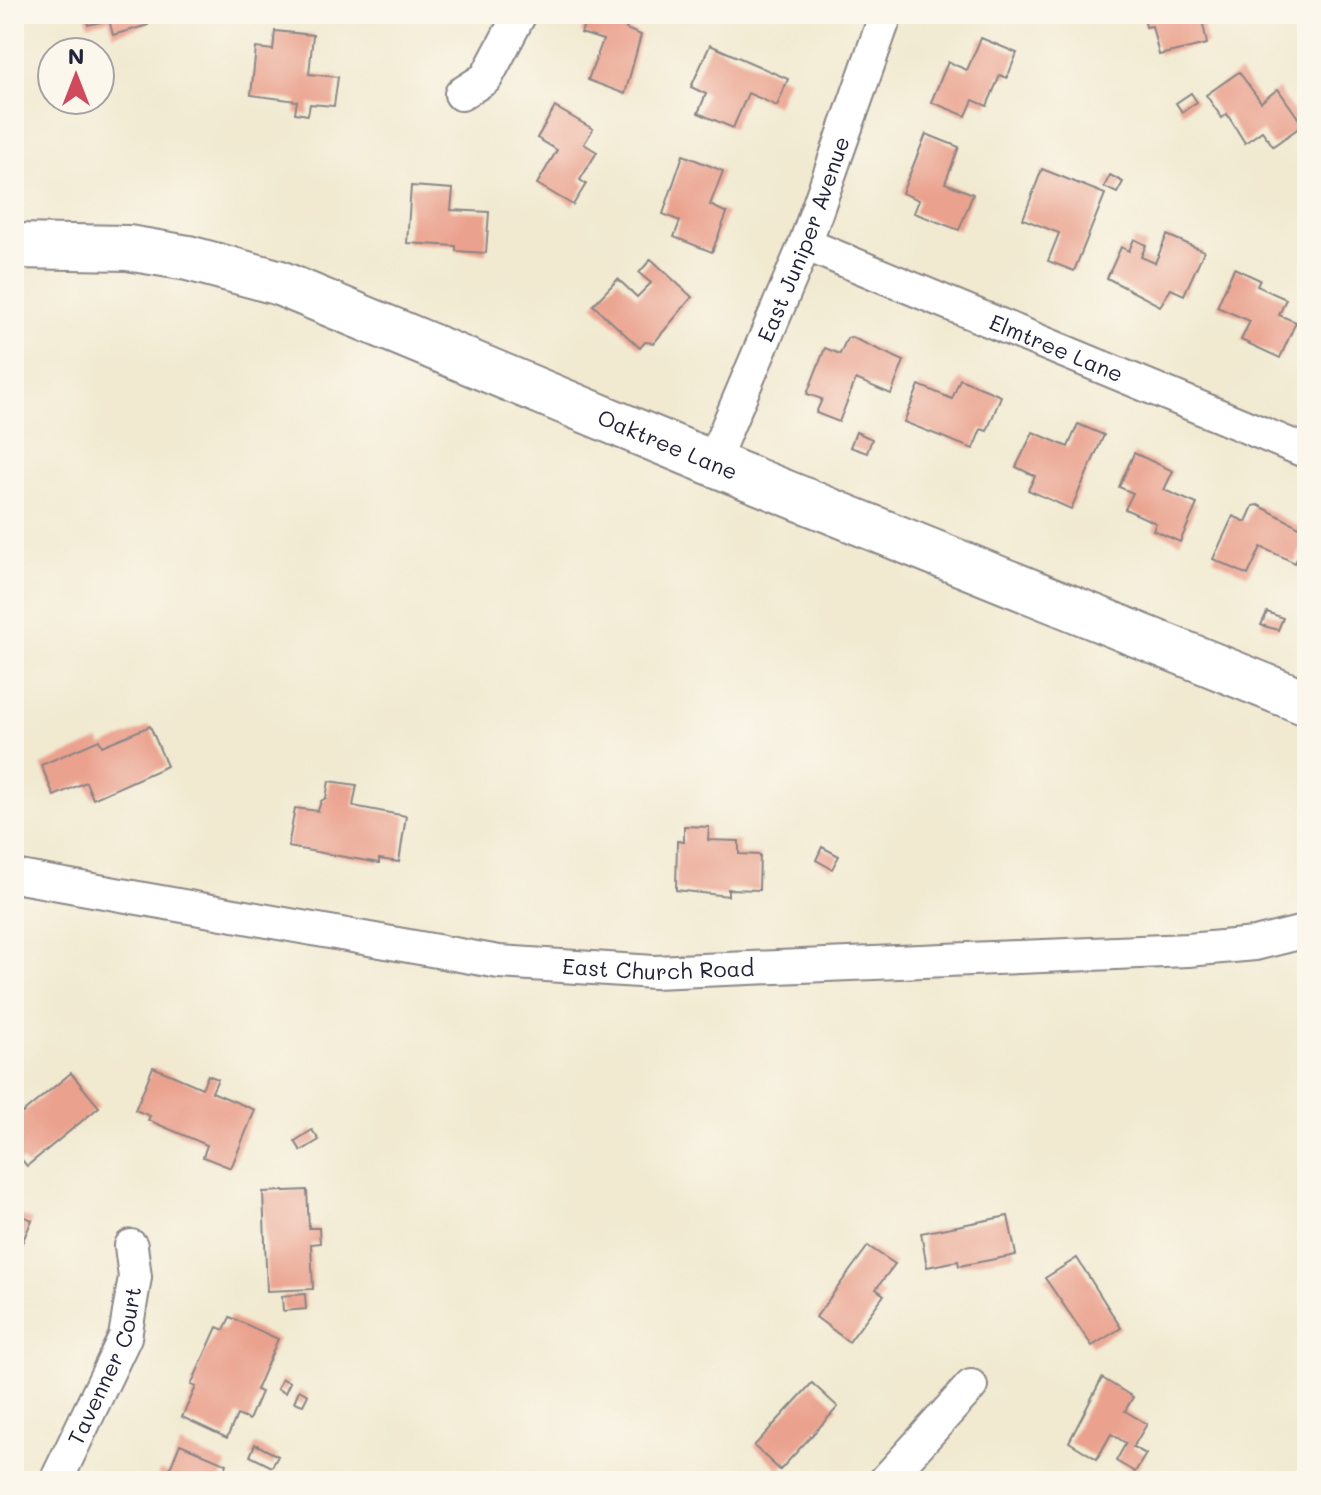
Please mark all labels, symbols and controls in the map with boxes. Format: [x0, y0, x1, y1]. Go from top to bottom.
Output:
north arrow [36, 36, 116, 116]
text: N [68, 41, 84, 70]
street label: East Juniper Avenue [750, 132, 856, 346]
street label: Elmtree Lane [985, 307, 1128, 388]
street label: Oaktree Lane [593, 402, 742, 486]
street label: East Church Road [561, 951, 755, 986]
street label: Tavenner Court [60, 1284, 147, 1450]

